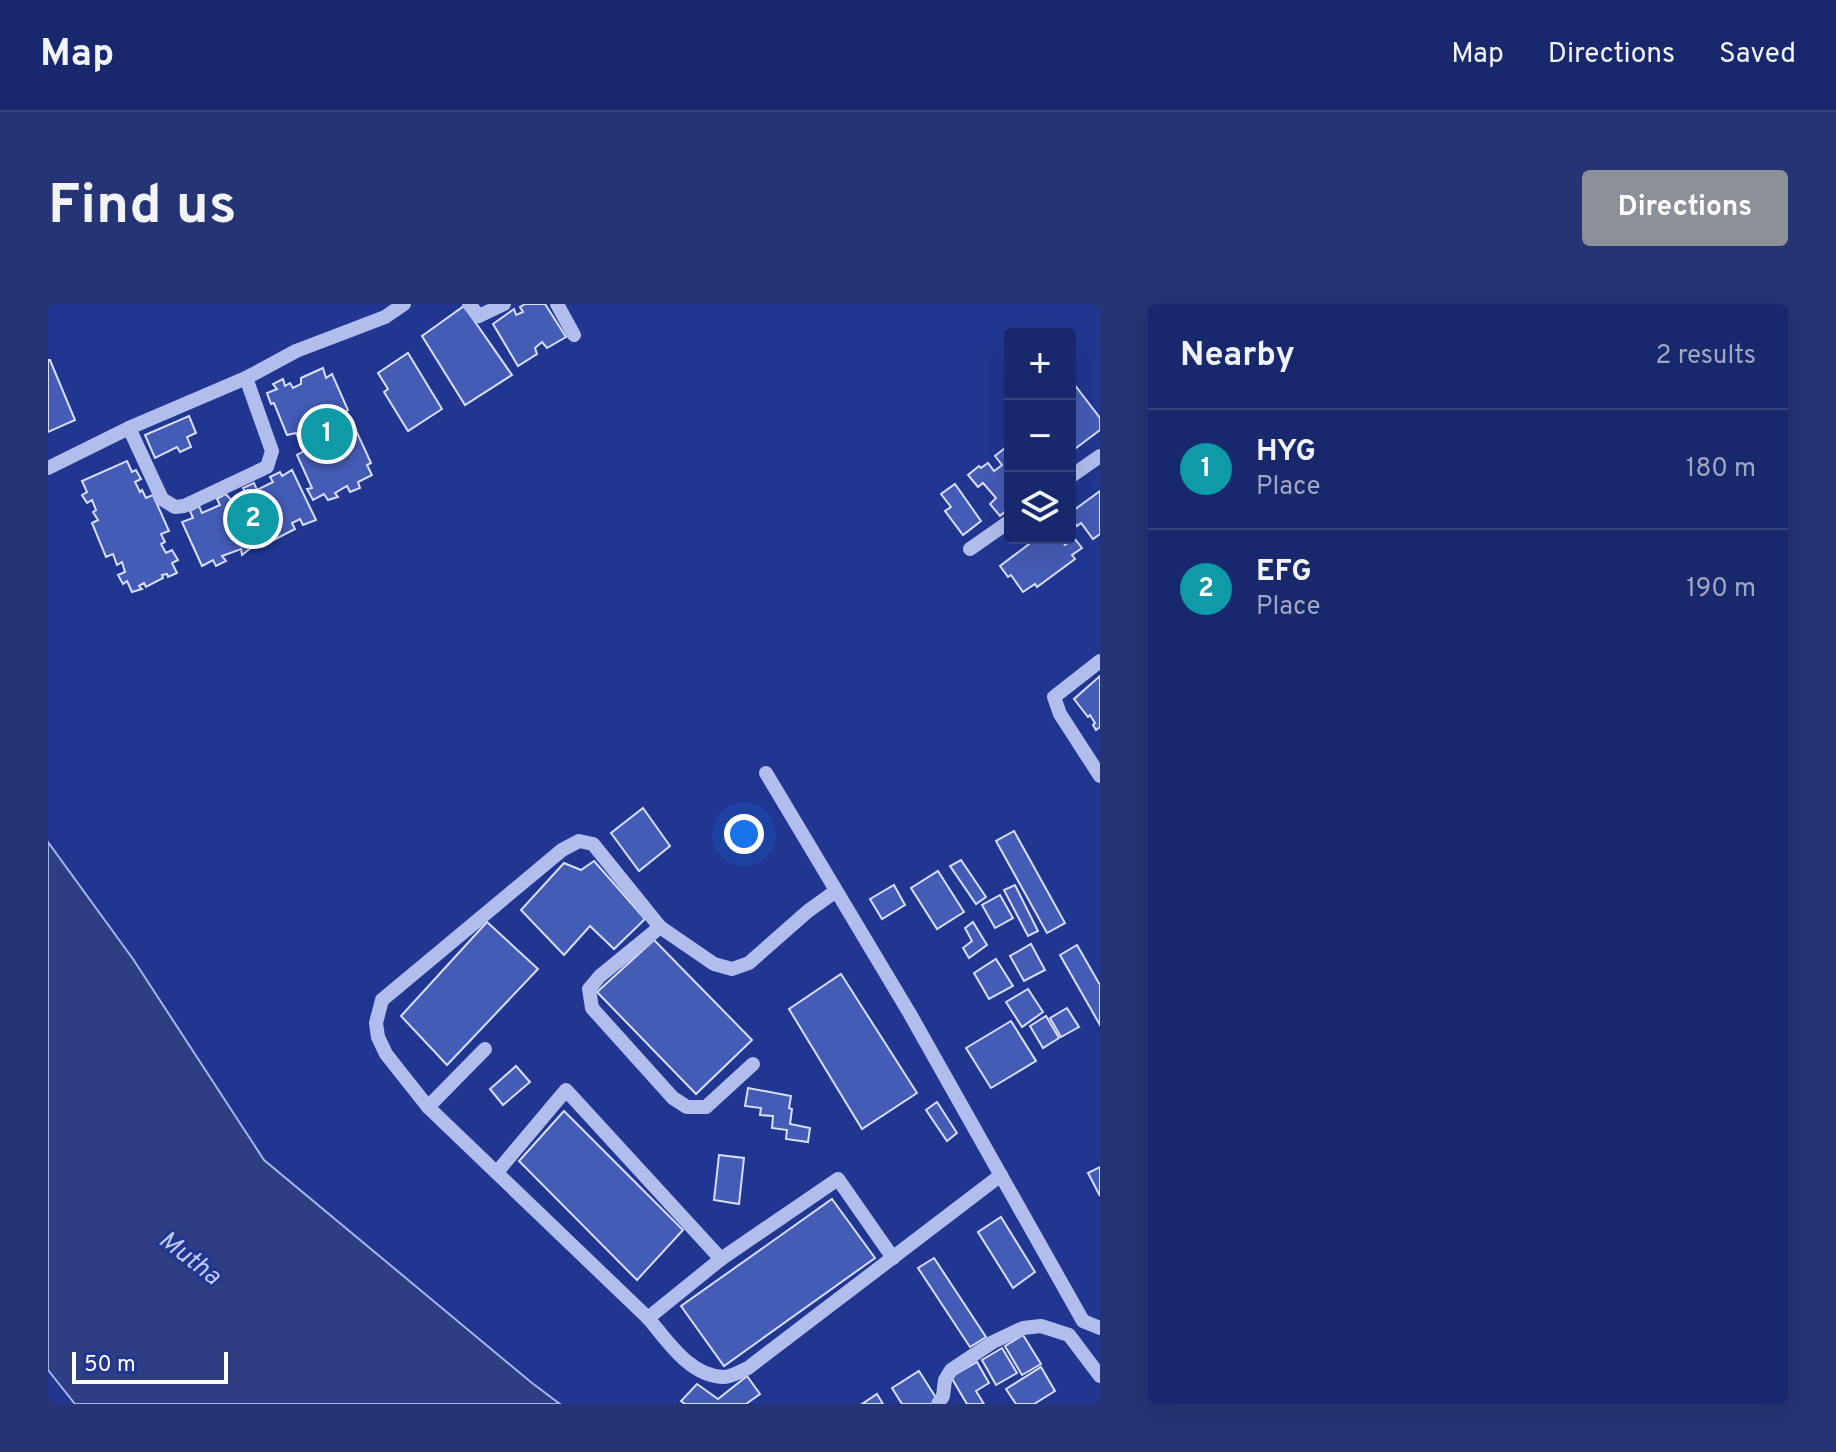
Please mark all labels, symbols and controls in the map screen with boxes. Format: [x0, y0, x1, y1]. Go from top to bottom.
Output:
text: Map [40, 31, 114, 80]
text: Map [1451, 37, 1504, 73]
text: Directions [1548, 37, 1675, 73]
text: Saved [1719, 37, 1796, 73]
button: Directions [1582, 170, 1788, 246]
text: Find us [48, 173, 237, 243]
map controls [1004, 328, 1076, 544]
button: + [1004, 328, 1076, 400]
text: Nearby [1180, 335, 1295, 378]
text: 2 results [1656, 340, 1756, 373]
button: − [1004, 400, 1076, 472]
pin: 1 [301, 404, 353, 464]
text: HYG [1256, 434, 1316, 471]
text: 1 [1201, 453, 1211, 486]
text: 180 m [1686, 453, 1756, 486]
text: Place [1256, 471, 1320, 504]
button: layers [1004, 472, 1076, 544]
pin: 2 [227, 489, 279, 549]
text: EFG [1256, 554, 1312, 591]
text: 2 [1198, 573, 1214, 606]
text: 190 m [1686, 573, 1756, 606]
text: Place [1256, 591, 1320, 624]
your location [724, 814, 764, 854]
water label: Mutha [151, 1224, 227, 1294]
scale bar [72, 1348, 228, 1384]
text: 50 m [84, 1352, 136, 1379]

